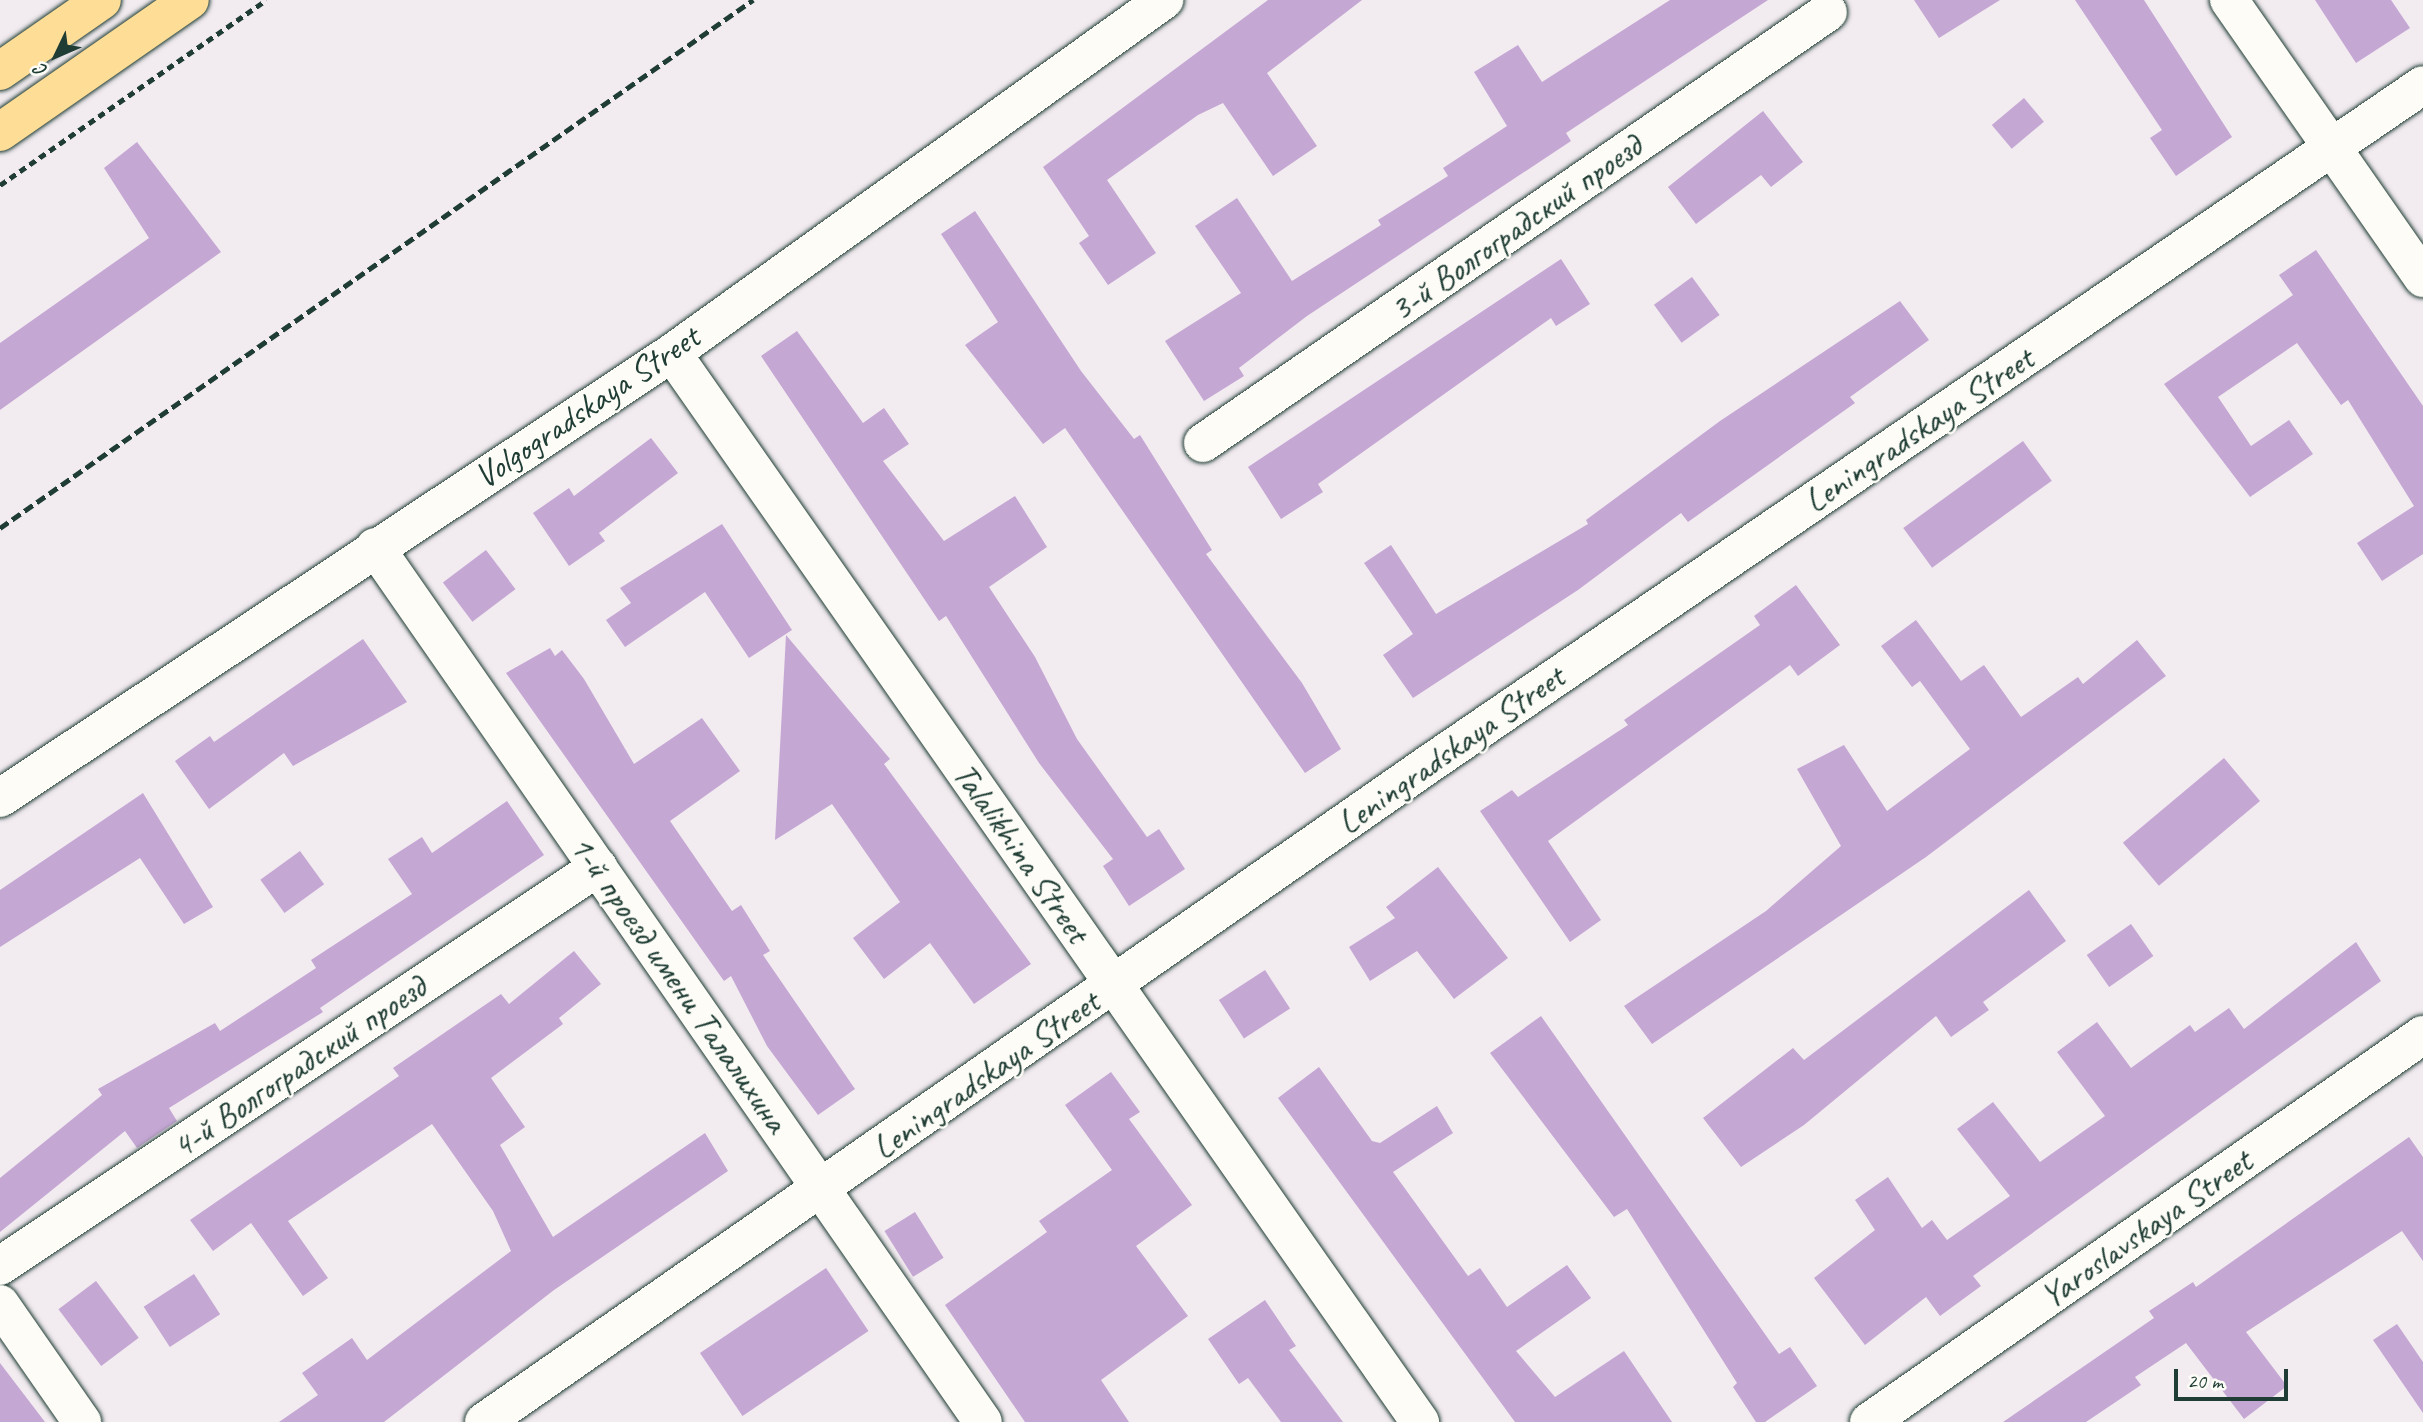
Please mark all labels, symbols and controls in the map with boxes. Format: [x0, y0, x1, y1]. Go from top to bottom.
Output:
north arrow [21, 21, 91, 91]
text: С [29, 59, 53, 82]
street label: 3-й Волгоградский проезд [1382, 125, 1650, 331]
street label: Volgogradskaya Street [466, 316, 708, 498]
street label: Leningradskaya Street [1796, 338, 2042, 522]
street label: Leningradskaya Street [1329, 656, 1573, 844]
street label: Talalikhina Street [943, 755, 1099, 951]
street label: 1-й проезд имени Талалихина [564, 832, 794, 1136]
street label: 4-й Волгоградский проезд [164, 966, 434, 1168]
street label: Leningradskaya Street [864, 981, 1108, 1169]
street label: Yaroslavskaya Street [2032, 1140, 2260, 1318]
scale bar [2178, 1356, 2292, 1400]
text: 20 m [2187, 1368, 2223, 1394]

